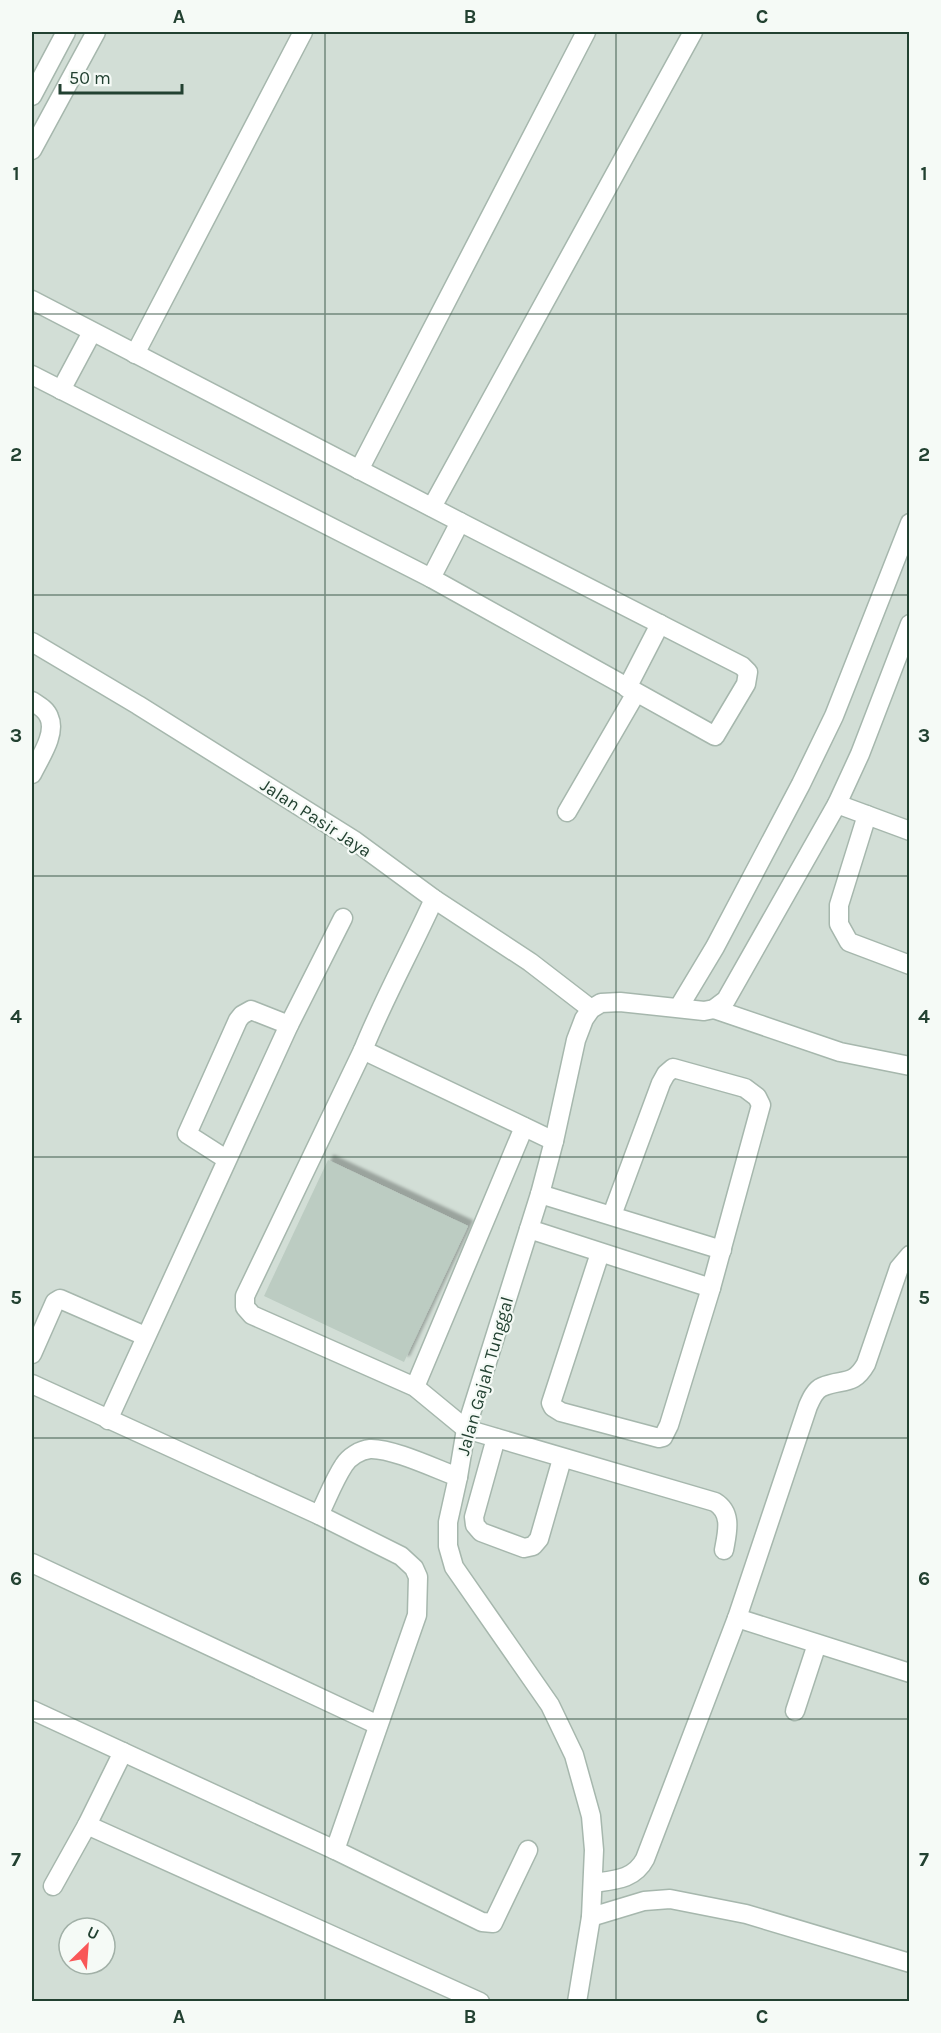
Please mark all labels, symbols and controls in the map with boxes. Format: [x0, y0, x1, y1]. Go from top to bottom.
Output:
text: A [173, 5, 186, 28]
text: B [464, 5, 476, 28]
text: C [756, 5, 768, 28]
scale bar [60, 57, 182, 95]
text: 50 m [69, 67, 111, 89]
text: 1 [12, 162, 20, 185]
text: 1 [920, 162, 928, 185]
text: 2 [10, 443, 22, 466]
text: 2 [918, 443, 930, 466]
text: 3 [10, 724, 22, 747]
text: 3 [918, 724, 930, 747]
street label: Jalan Pasir Jaya [256, 774, 376, 862]
text: 4 [10, 1005, 22, 1028]
text: 4 [918, 1005, 930, 1028]
text: 5 [10, 1286, 22, 1309]
text: 5 [918, 1286, 930, 1309]
street label: Jalan Gajah Tunggal [452, 1294, 518, 1458]
text: 6 [10, 1567, 22, 1590]
text: 6 [918, 1567, 930, 1590]
text: 7 [11, 1848, 21, 1871]
text: 7 [919, 1848, 929, 1871]
north arrow [57, 1916, 117, 1976]
text: U [84, 1922, 102, 1944]
text: A [173, 2005, 186, 2028]
text: B [464, 2005, 476, 2028]
text: C [756, 2005, 768, 2028]

